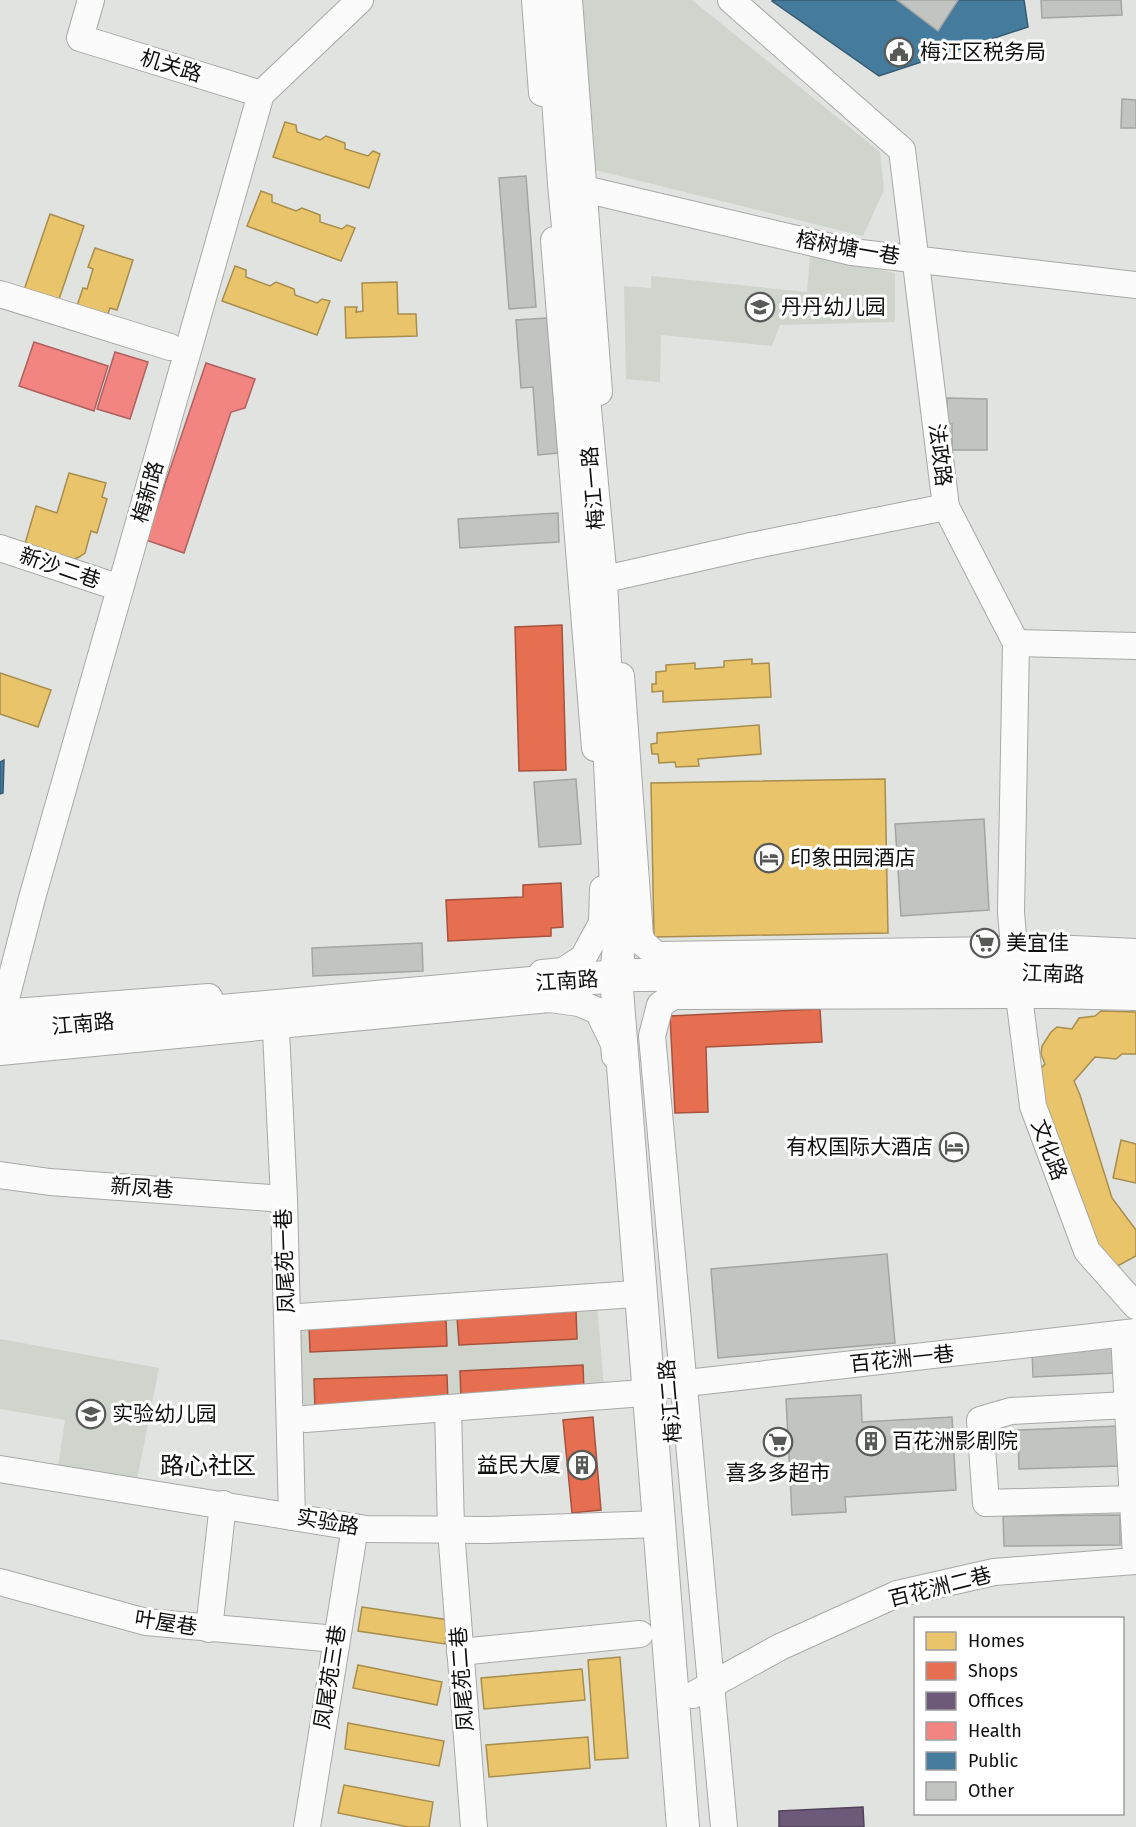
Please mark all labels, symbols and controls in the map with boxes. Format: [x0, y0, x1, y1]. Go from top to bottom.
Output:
public building icon: 梅江区税务局 [883, 36, 915, 68]
place label: 梅江区税务局 [920, 39, 1046, 65]
street label: 机关路 [137, 44, 205, 88]
street label: 榕树塘一巷 [794, 226, 902, 270]
school or university icon: 丹丹幼儿园 [744, 291, 776, 323]
place label: 丹丹幼儿园 [781, 294, 886, 320]
street label: 法政路 [923, 422, 957, 488]
street label: 梅江一路 [576, 445, 610, 531]
street label: 梅新路 [127, 458, 169, 526]
street label: 新沙二巷 [16, 542, 104, 594]
hotel icon: 印象田园酒店 [753, 842, 785, 874]
place label: 印象田园酒店 [790, 845, 916, 871]
supermarket icon: 美宜佳 [969, 927, 1001, 959]
place label: 美宜佳 [1006, 930, 1069, 956]
street label: 江南路 [1021, 960, 1085, 988]
street label: 江南路 [535, 966, 599, 996]
street label: 江南路 [50, 1008, 116, 1040]
street label: 文化路 [1026, 1116, 1072, 1184]
hotel icon: 有权国际大酒店 [938, 1131, 970, 1163]
place label: 有权国际大酒店 [786, 1134, 933, 1160]
street label: 新凤巷 [110, 1173, 174, 1203]
street label: 凤尾苑一巷 [270, 1208, 300, 1314]
street label: 百花洲一巷 [848, 1341, 956, 1377]
street label: 梅江二路 [653, 1358, 687, 1444]
school or university icon: 实验幼儿园 [75, 1398, 107, 1430]
place label: 实验幼儿园 [112, 1401, 217, 1427]
building icon: 百花洲影剧院 [855, 1425, 887, 1457]
supermarket icon: 喜多多超市 [762, 1426, 794, 1458]
place label: 百花洲影剧院 [892, 1428, 1018, 1454]
building icon: 益民大厦 [566, 1449, 598, 1481]
district label: 路心社区 [160, 1452, 256, 1480]
place label: 益民大厦 [477, 1452, 561, 1478]
place label: 喜多多超市 [726, 1460, 831, 1486]
street label: 实验路 [295, 1504, 361, 1540]
street label: 百花洲二巷 [886, 1562, 994, 1612]
street label: 叶屋巷 [133, 1605, 199, 1641]
legend [914, 1617, 1124, 1815]
street label: 凤尾苑三巷 [309, 1623, 351, 1731]
street label: 凤尾苑二巷 [445, 1626, 479, 1732]
text: Homes [968, 1630, 1024, 1652]
text: Shops [968, 1660, 1018, 1682]
text: Offices [968, 1690, 1023, 1712]
text: Health [968, 1720, 1022, 1742]
text: Public [968, 1750, 1018, 1772]
text: Other [968, 1780, 1014, 1802]

